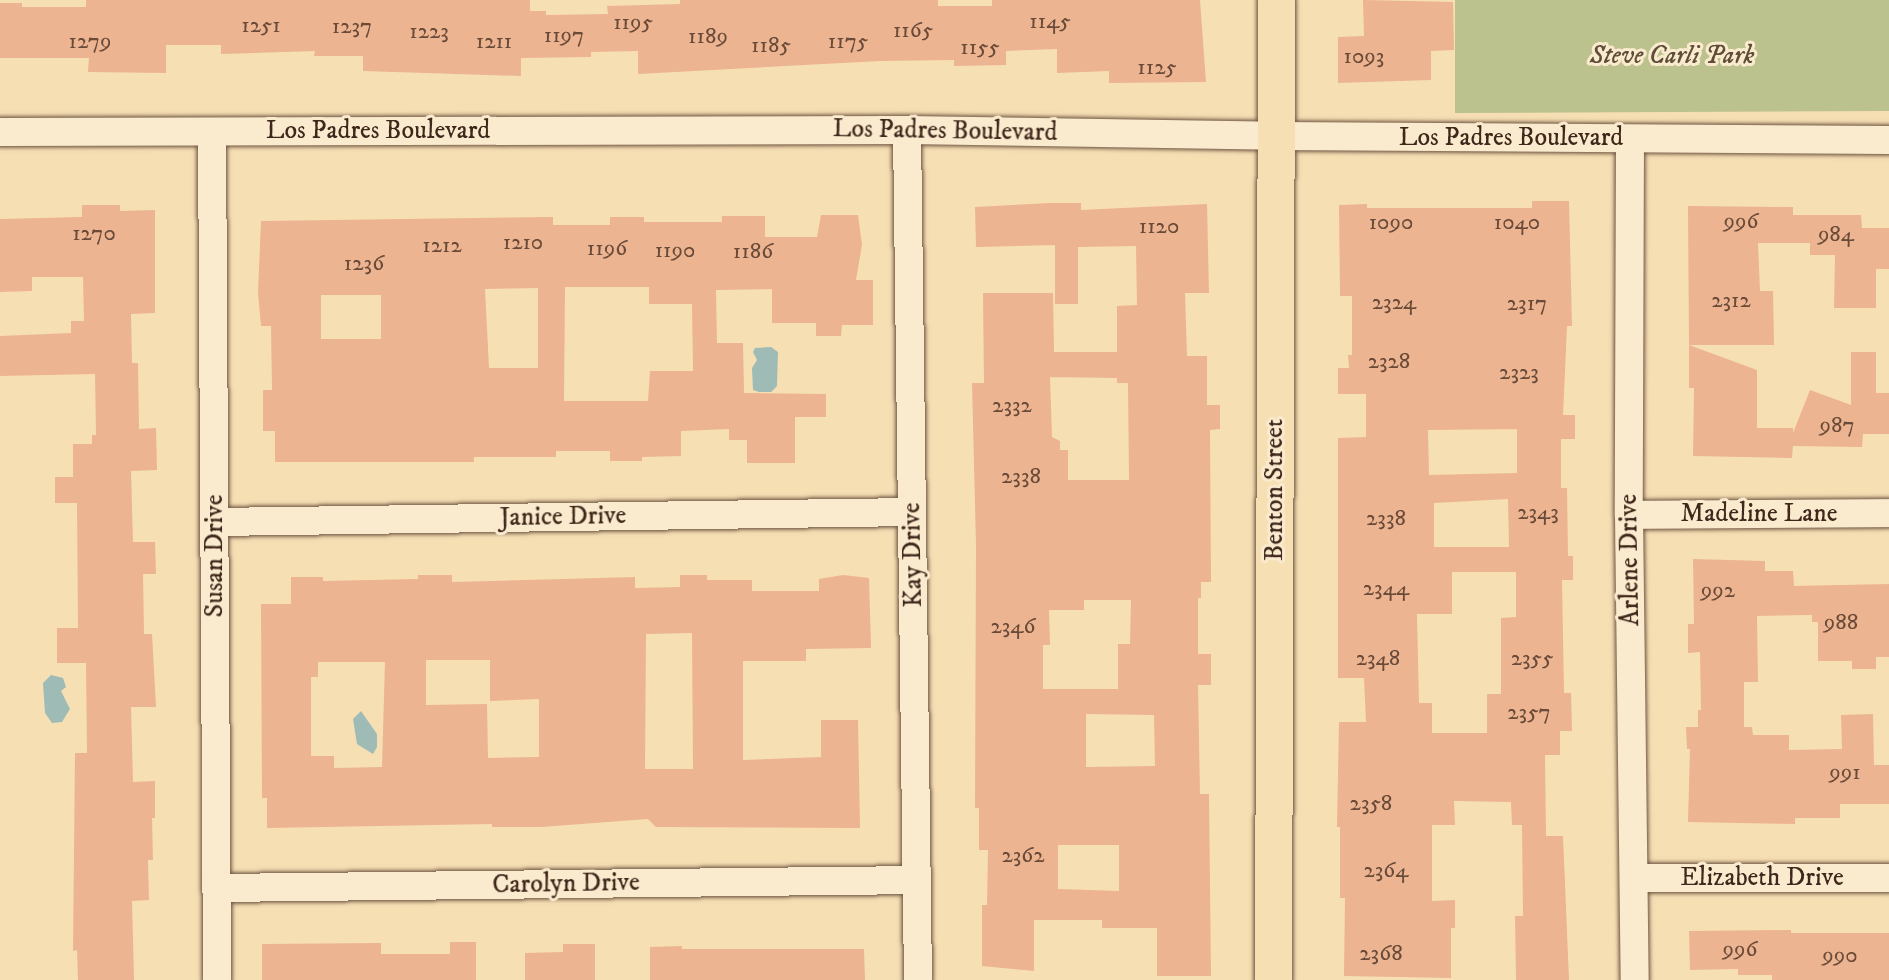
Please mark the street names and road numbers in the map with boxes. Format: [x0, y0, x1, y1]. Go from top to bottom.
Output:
street label: Los Padres Boulevard [832, 113, 1058, 149]
street label: Los Padres Boulevard [266, 115, 490, 147]
street label: Los Padres Boulevard [1399, 122, 1623, 154]
street label: Benton Street [1259, 419, 1291, 561]
street label: Arlene Drive [1613, 494, 1647, 626]
street label: Susan Drive [199, 495, 231, 617]
street label: Madeline Lane [1681, 498, 1837, 530]
street label: Janice Drive [499, 500, 627, 534]
street label: Kay Drive [896, 502, 930, 608]
street label: Elizabeth Drive [1680, 862, 1844, 894]
street label: Carolyn Drive [492, 867, 640, 901]

